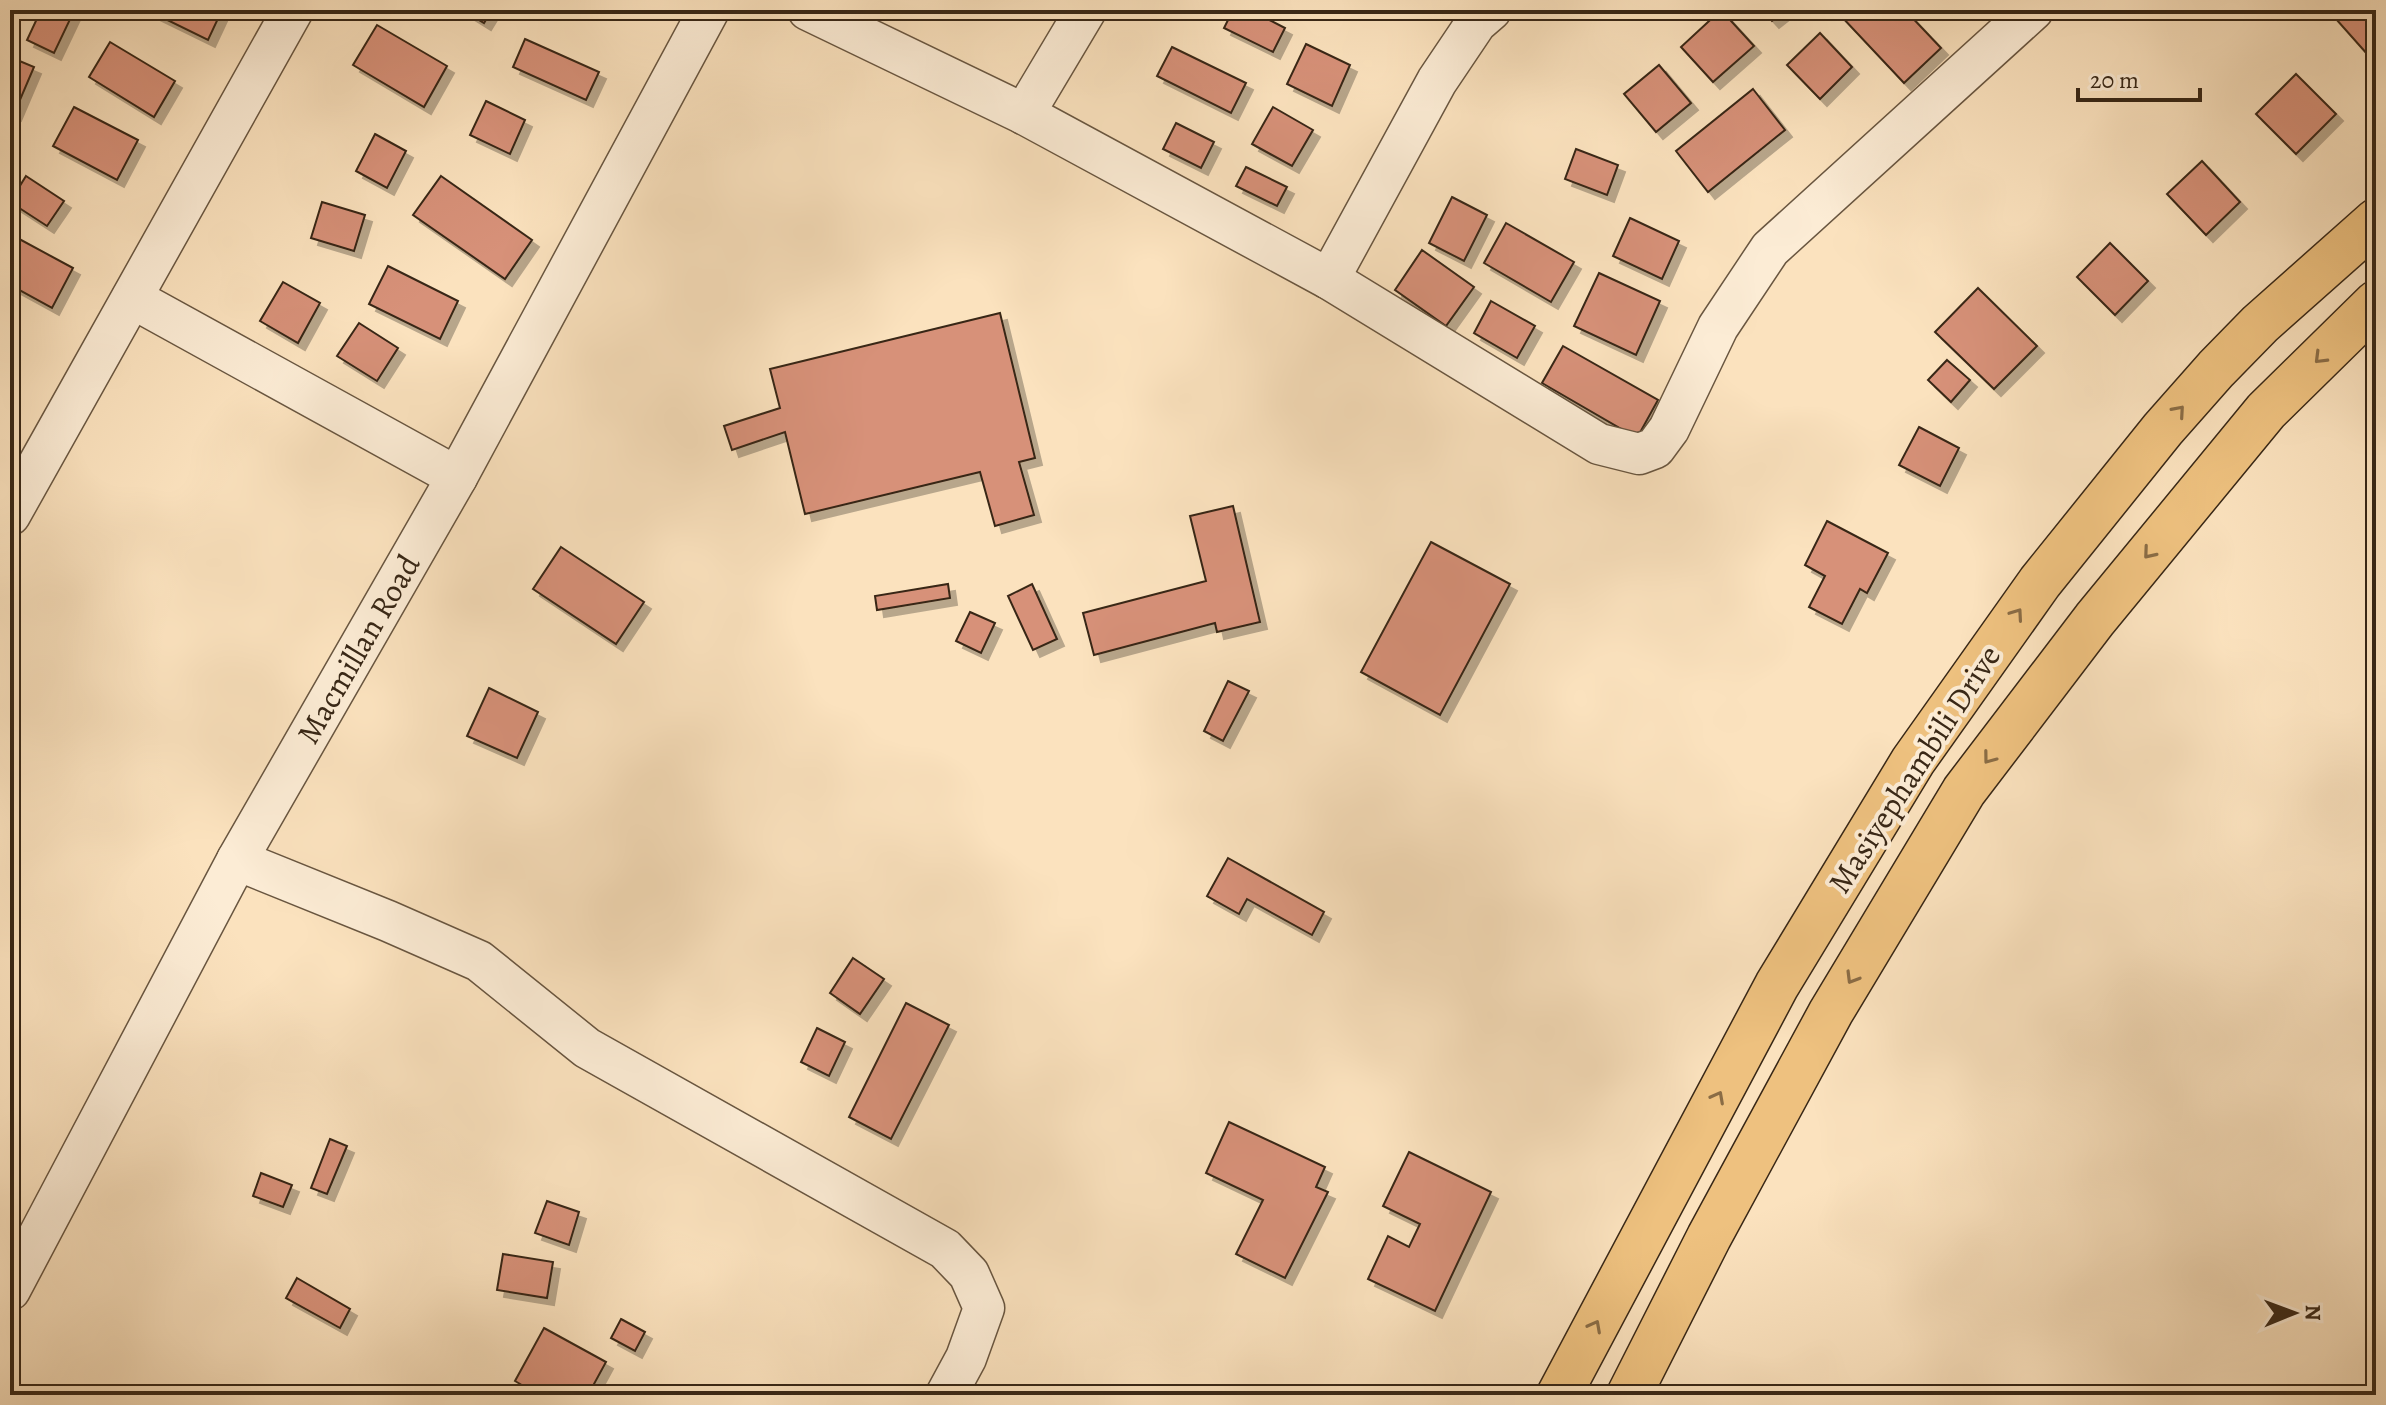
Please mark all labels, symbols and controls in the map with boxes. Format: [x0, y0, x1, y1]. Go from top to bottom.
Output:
scale bar [2078, 52, 2200, 102]
text: 20 m [2090, 64, 2139, 96]
one-way arrow [2315, 348, 2329, 363]
one-way arrow [2169, 406, 2183, 421]
one-way arrow [2144, 544, 2159, 558]
street label: Macmillan Road [286, 546, 430, 752]
one-way arrow [2007, 609, 2022, 623]
street label: Masiyephambili Drive [1817, 636, 2011, 902]
one-way arrow [1985, 749, 1999, 764]
one-way arrow [1846, 969, 1862, 984]
one-way arrow [1708, 1090, 1723, 1105]
north arrow [2254, 1273, 2334, 1353]
text: N [2298, 1304, 2328, 1321]
one-way arrow [1586, 1320, 1601, 1334]

